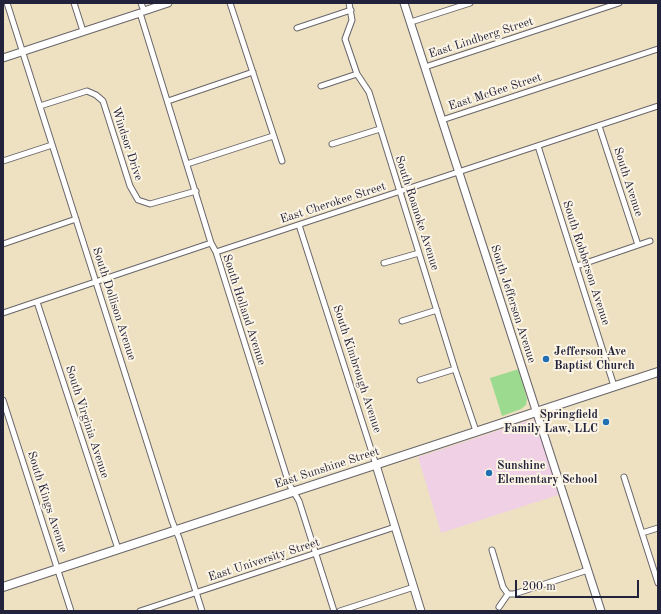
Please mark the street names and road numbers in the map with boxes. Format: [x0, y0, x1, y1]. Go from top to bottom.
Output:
street label: East Lindberg Street [427, 14, 535, 62]
street label: East McGee Street [447, 70, 543, 114]
street label: Windsor Drive [108, 105, 146, 183]
street label: South Avenue [610, 146, 646, 218]
street label: South Roanoke Avenue [392, 154, 442, 272]
street label: East Cherokee Street [278, 179, 388, 227]
street label: South Robberson Avenue [559, 199, 613, 327]
street label: South Jefferson Avenue [487, 243, 539, 365]
street label: South Dollison Avenue [89, 246, 139, 362]
street label: South Holland Avenue [219, 253, 269, 367]
street label: South Kimbrough Avenue [330, 303, 384, 435]
street label: South Virginia Avenue [62, 364, 112, 480]
street label: East Sunshine Street [273, 444, 381, 492]
street label: South Kings Avenue [24, 449, 70, 555]
street label: East University Street [206, 535, 322, 585]

